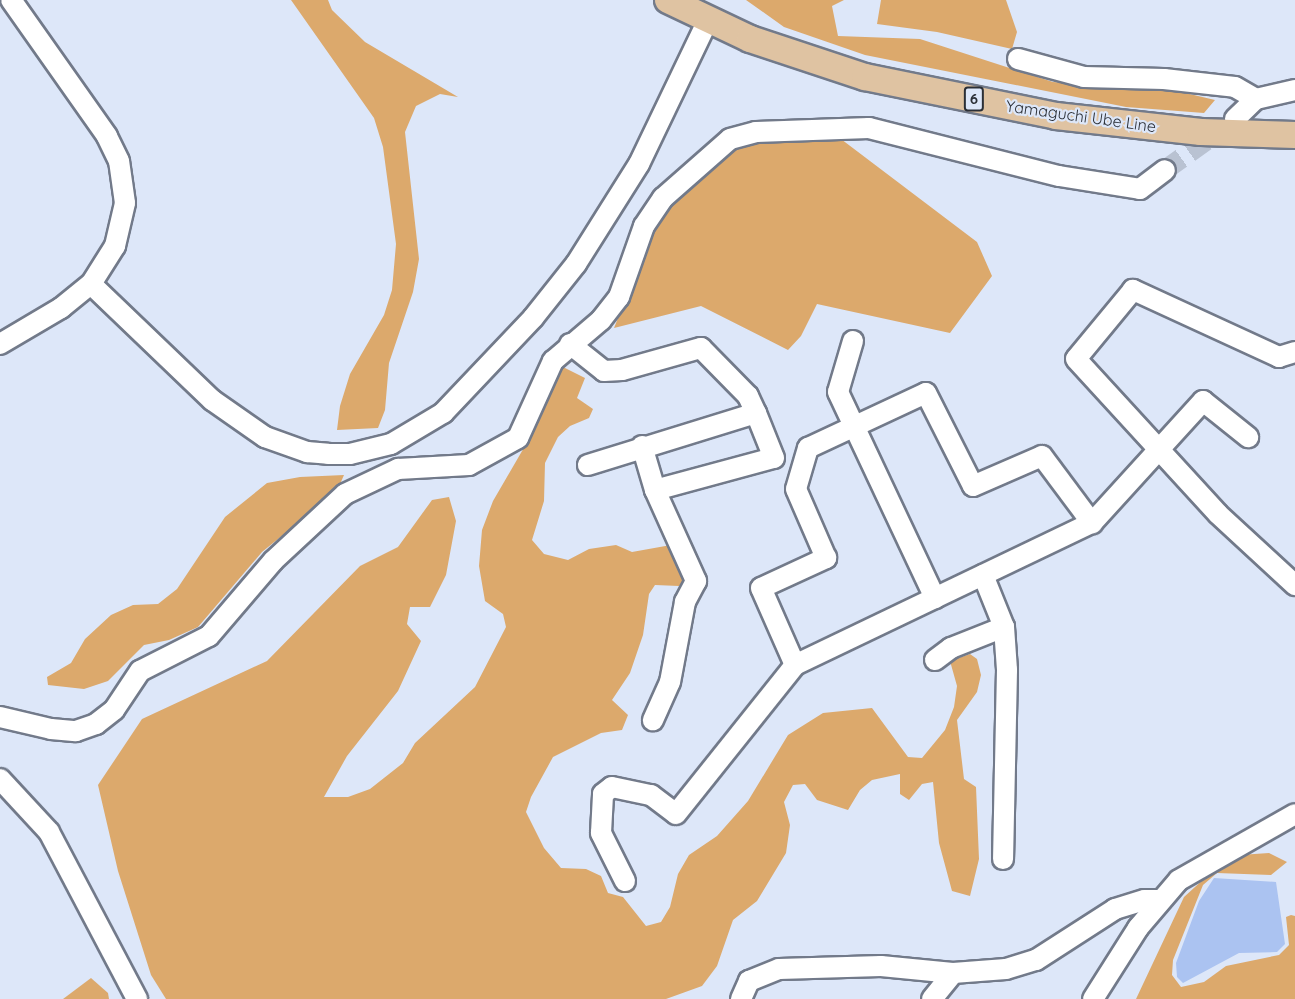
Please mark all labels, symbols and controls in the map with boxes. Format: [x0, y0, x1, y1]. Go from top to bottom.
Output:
road number: 6 [964, 87, 984, 111]
street label: Yamaguchi Ube Line [1005, 96, 1157, 136]

